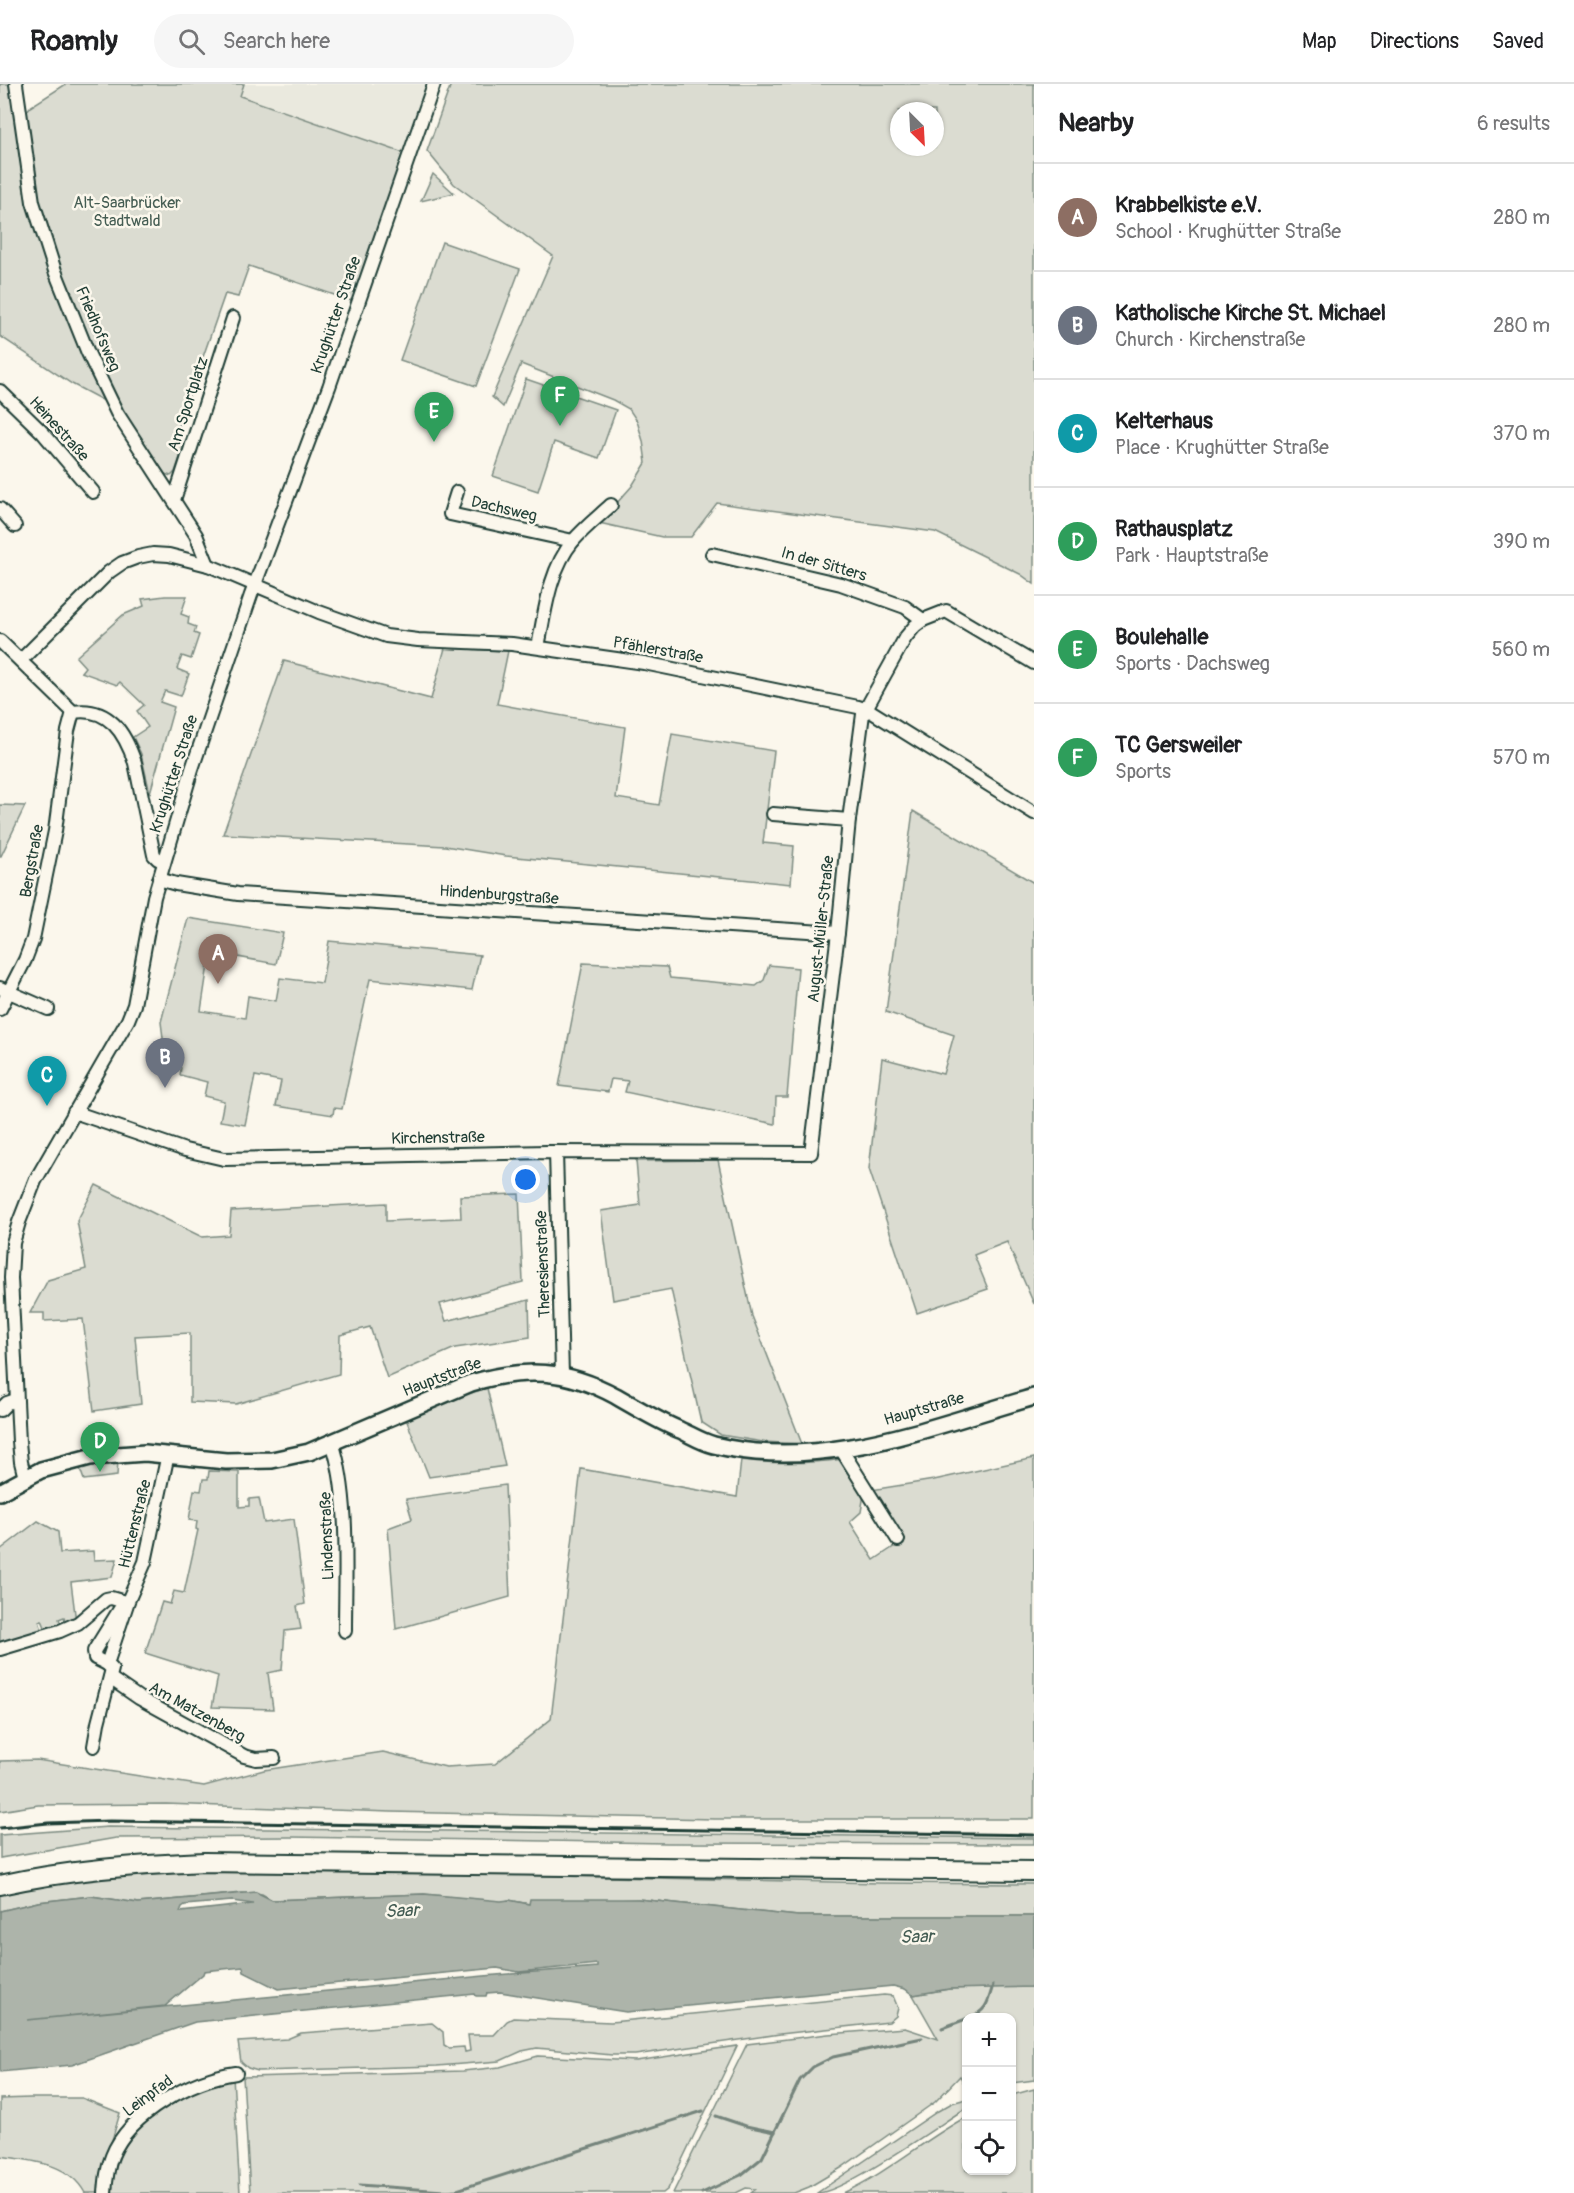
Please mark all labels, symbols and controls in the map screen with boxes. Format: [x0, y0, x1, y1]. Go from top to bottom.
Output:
search box [154, 14, 574, 68]
text: Roamly [30, 24, 118, 59]
icon: search [175, 25, 208, 58]
text: Search here [223, 27, 330, 55]
text: Map [1302, 28, 1337, 55]
text: Directions [1370, 28, 1459, 55]
text: Saved [1492, 28, 1544, 55]
north arrow [890, 102, 944, 156]
text: Nearby [1058, 107, 1134, 139]
text: 6 results [1477, 111, 1550, 136]
text: Krabbelkiste e.V. [1115, 191, 1262, 219]
park label: Alt-Saarbrücker Stadtwald [73, 193, 181, 231]
text: A [1071, 205, 1084, 230]
text: 280 m [1493, 205, 1550, 230]
text: School · Krughütter Straße [1115, 219, 1341, 244]
street label: Krughütter Straße [307, 254, 365, 376]
street label: Friedhofsweg [71, 283, 125, 375]
text: Katholische Kirche St. Michael [1115, 299, 1386, 327]
text: B [1072, 313, 1083, 338]
text: 280 m [1493, 313, 1550, 338]
text: Church · Kirchenstraße [1115, 327, 1305, 352]
street label: Am Sportplatz [163, 354, 213, 454]
pin: F [540, 376, 580, 426]
street label: Heinestraße [25, 392, 93, 466]
pin: E [414, 392, 454, 442]
text: Kelterhaus [1115, 407, 1213, 435]
text: C [1071, 421, 1084, 446]
text: 370 m [1493, 421, 1550, 446]
text: Place · Krughütter Straße [1115, 435, 1329, 460]
street label: Dachsweg [469, 492, 539, 526]
text: Rathausplatz [1115, 515, 1233, 543]
text: D [1071, 529, 1084, 554]
text: 390 m [1493, 529, 1550, 554]
street label: In der Sitters [779, 542, 869, 586]
text: Park · Hauptstraße [1115, 543, 1268, 568]
text: Boulehalle [1115, 623, 1208, 651]
street label: Pfählerstraße [611, 632, 705, 668]
text: E [1072, 637, 1083, 662]
text: 560 m [1492, 637, 1550, 662]
text: Sports · Dachsweg [1115, 651, 1270, 676]
street label: Krughütter Straße [145, 712, 203, 836]
text: TC Gersweiler [1115, 731, 1242, 759]
text: F [1071, 745, 1084, 770]
text: 570 m [1493, 745, 1550, 770]
text: Sports [1115, 759, 1171, 784]
street label: Bergstraße [16, 823, 48, 899]
street label: August-Müller-Straße [803, 854, 839, 1003]
street label: Hindenburgstraße [439, 881, 559, 909]
pin: A [198, 934, 238, 984]
pin: B [146, 1038, 184, 1088]
pin: C [28, 1056, 66, 1106]
street label: Kirchenstraße [391, 1127, 485, 1149]
your location [511, 1165, 540, 1194]
street label: Theresienstraße [531, 1210, 555, 1318]
street label: Hauptstraße [400, 1353, 484, 1401]
street label: Hauptstraße [882, 1388, 967, 1430]
pin: D [80, 1422, 120, 1472]
street label: Hüttenstraße [114, 1477, 156, 1571]
street label: Lindenstraße [315, 1491, 339, 1581]
street label: Am Matzenberg [145, 1677, 249, 1747]
water label: Saar [385, 1899, 422, 1923]
water label: Saar [900, 1925, 937, 1949]
map controls [962, 2013, 1016, 2175]
button: + [962, 2013, 1016, 2067]
button: − [962, 2067, 1016, 2121]
street label: Leinpfad [119, 2071, 177, 2121]
button: locate [962, 2121, 1016, 2175]

